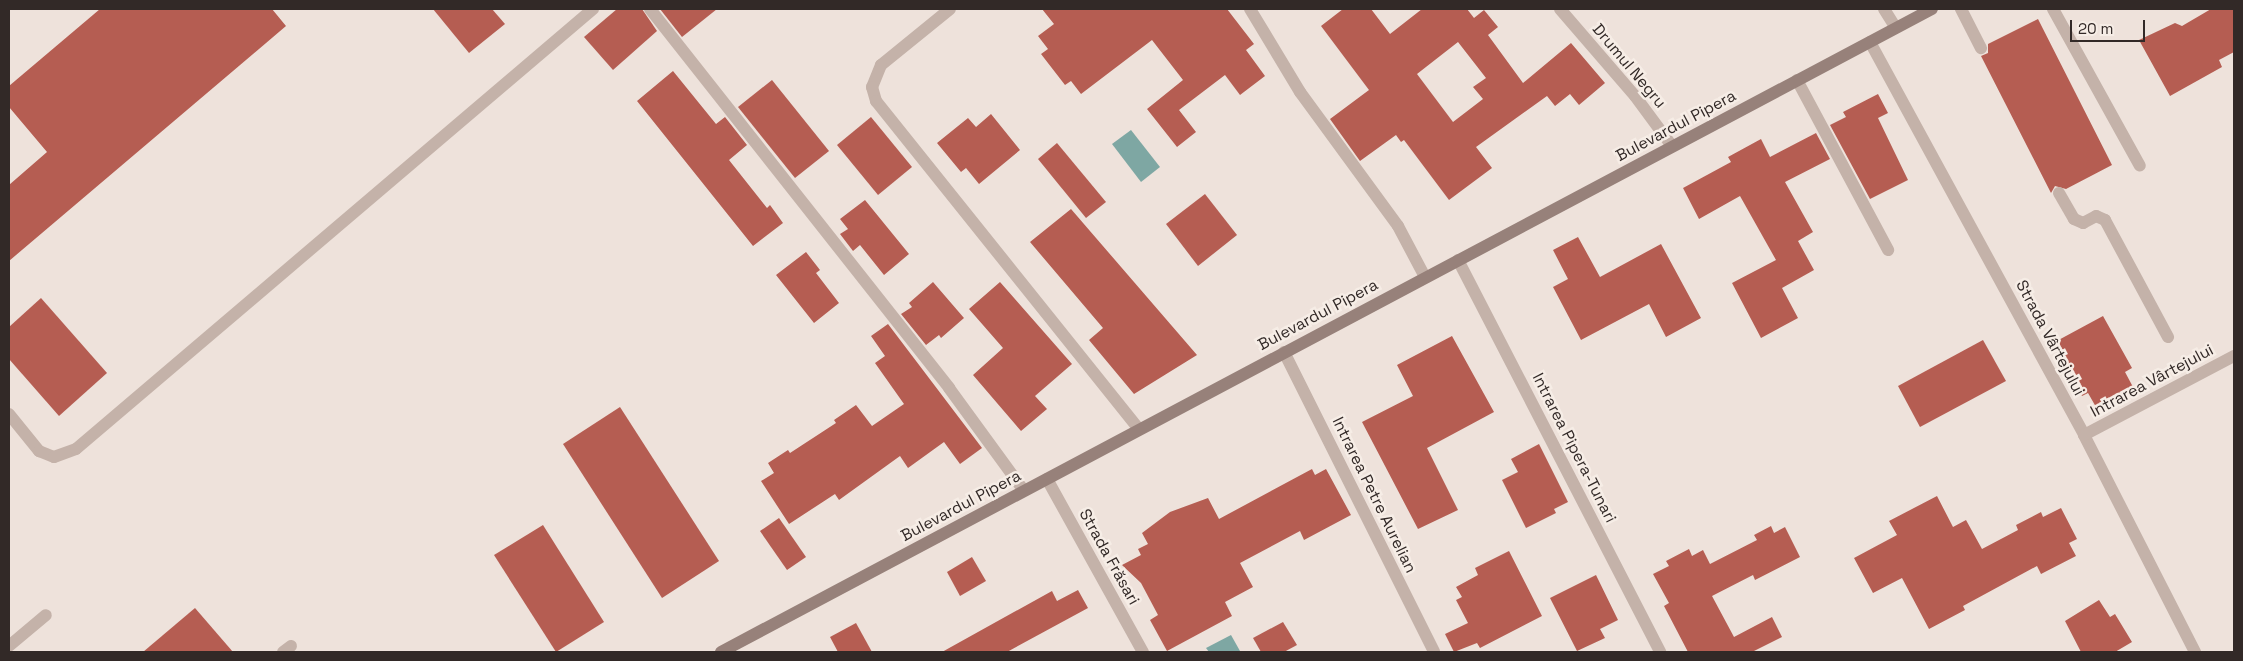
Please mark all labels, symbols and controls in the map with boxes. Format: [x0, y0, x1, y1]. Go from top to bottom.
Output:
scale bar [2073, 10, 2148, 42]
text: 20 m [2078, 19, 2113, 38]
street label: Drumul Negru [1588, 20, 1670, 112]
street label: Bulevardul Pipera [1613, 86, 1739, 166]
street label: Bulevardul Pipera [1255, 275, 1381, 355]
street label: Strada Vârtejului [2011, 277, 2089, 399]
street label: Intrarea Vârtejului [2087, 340, 2217, 422]
street label: Intrarea Pipera-Tunari [1528, 370, 1620, 526]
street label: Intrarea Petre Aurelian [1328, 414, 1420, 576]
street label: Bulevardul Pipera [898, 466, 1024, 546]
street label: Strada Frăsari [1075, 506, 1143, 608]

